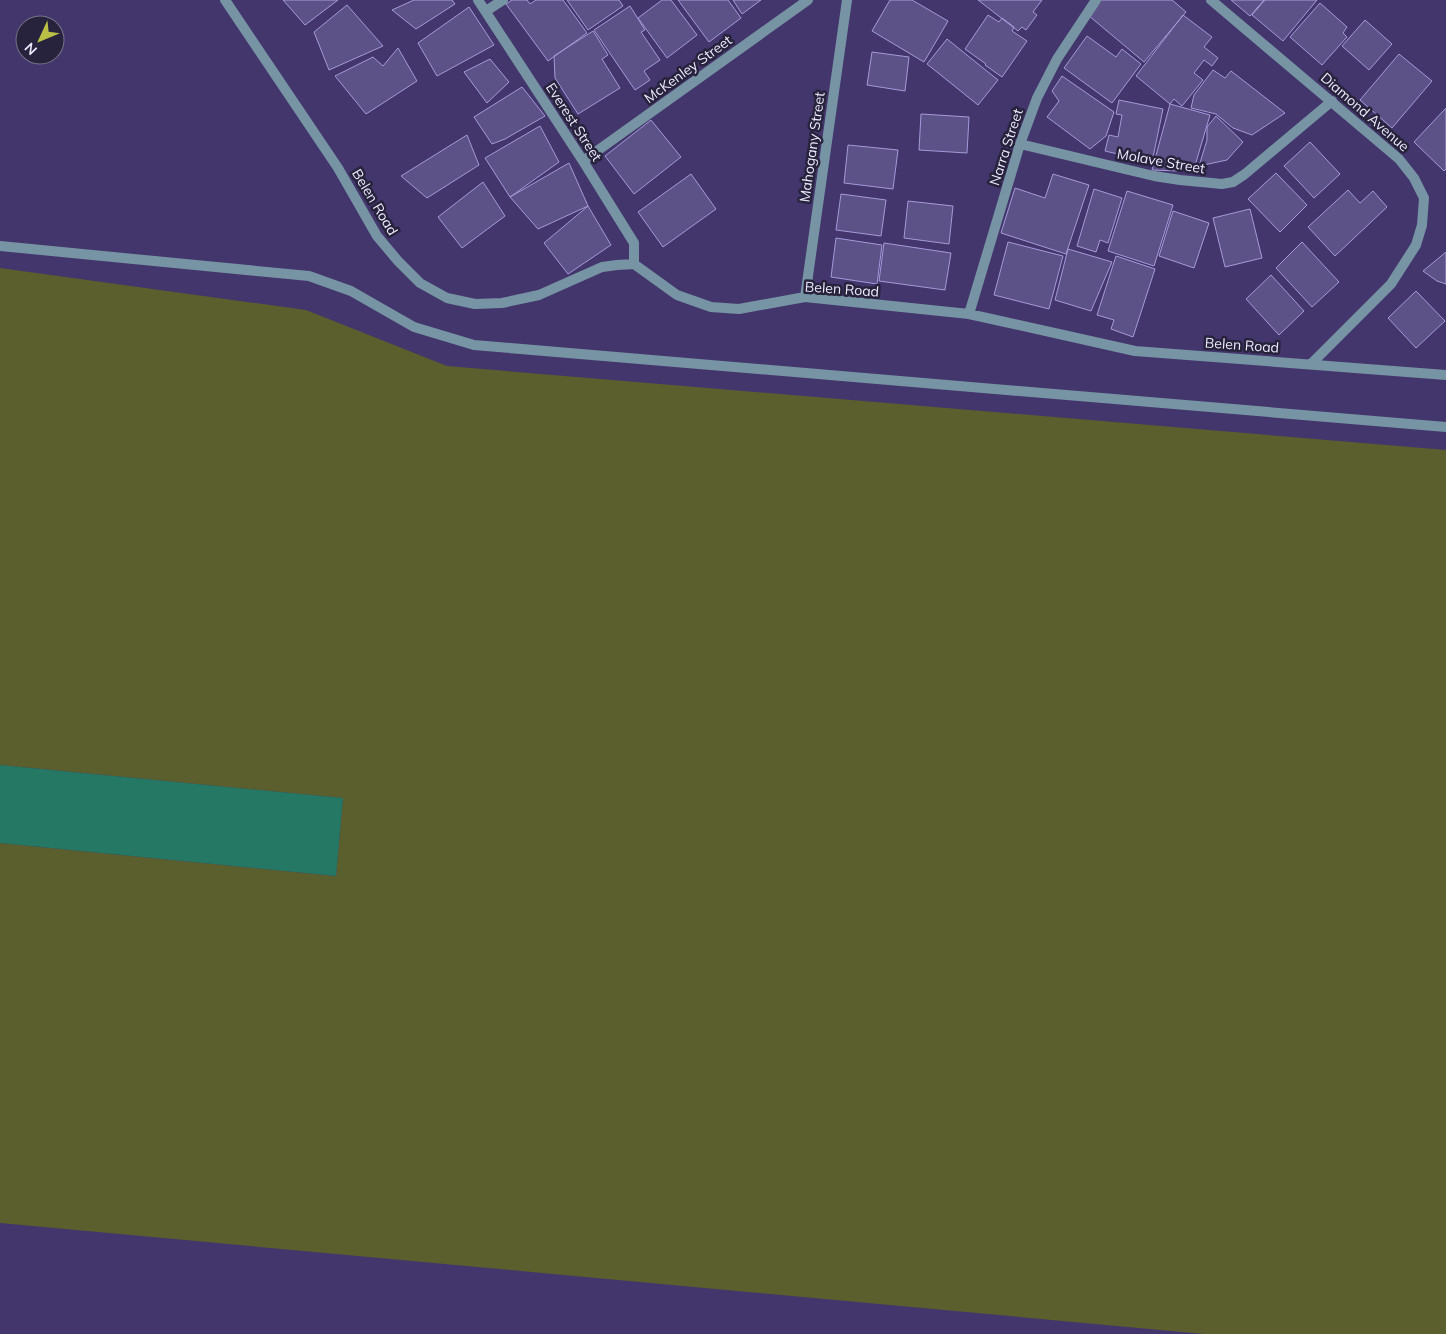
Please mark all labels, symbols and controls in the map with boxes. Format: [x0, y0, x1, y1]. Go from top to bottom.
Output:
north arrow [15, 15, 65, 65]
street label: McKenley Street [641, 31, 735, 107]
text: N [21, 39, 41, 59]
street label: Diamond Avenue [1317, 69, 1413, 155]
street label: Everest Street [542, 79, 606, 165]
street label: Mahogany Street [795, 90, 829, 203]
street label: Narra Street [985, 106, 1027, 188]
street label: Molave Street [1116, 144, 1206, 178]
street label: Belen Road [348, 166, 402, 238]
street label: Belen Road [804, 277, 880, 301]
street label: Belen Road [1204, 333, 1280, 357]

